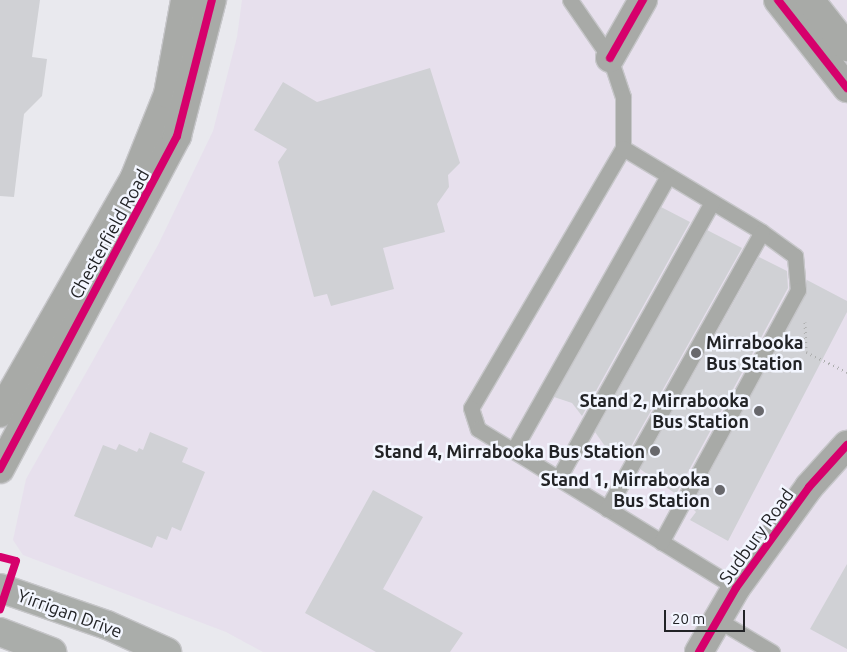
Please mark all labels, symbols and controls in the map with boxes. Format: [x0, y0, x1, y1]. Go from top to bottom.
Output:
street label: Chesterfield Road [64, 165, 154, 303]
place label: Mirrabooka Bus Station [706, 332, 804, 374]
marker: Mirrabooka Bus Station [690, 347, 702, 359]
place label: Stand 2, Mirrabooka Bus Station [579, 390, 749, 432]
marker: Stand 2, Mirrabooka Bus Station [753, 405, 765, 417]
place label: Stand 4, Mirrabooka Bus Station [374, 440, 645, 462]
marker: Stand 4, Mirrabooka Bus Station [649, 445, 661, 457]
place label: Stand 1, Mirrabooka Bus Station [540, 469, 710, 512]
street label: Sudbury Road [714, 484, 798, 588]
marker: Stand 1, Mirrabooka Bus Station [714, 484, 726, 496]
street label: Yirrigan Drive [15, 584, 125, 642]
scale bar [667, 600, 748, 632]
text: 20 m [672, 610, 705, 627]

